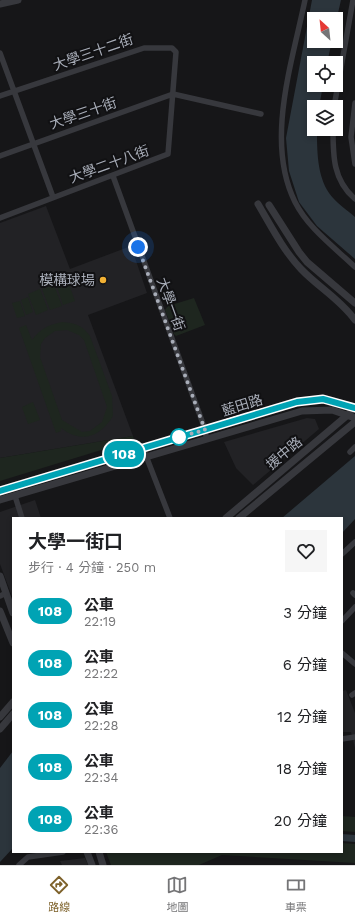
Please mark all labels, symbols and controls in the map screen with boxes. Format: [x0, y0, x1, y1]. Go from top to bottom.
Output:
north arrow [307, 12, 343, 48]
map controls [307, 12, 343, 136]
street label: 大學三十二街 [51, 31, 135, 73]
button: locate [307, 56, 343, 92]
street label: 大學三十街 [47, 94, 119, 132]
button: layers [307, 100, 343, 136]
street label: 大學二十八街 [67, 142, 151, 186]
your location [128, 237, 148, 257]
place label: 模構球場 [39, 272, 95, 288]
marker: 模構球場 [98, 275, 108, 285]
street label: 大學一街 [154, 275, 188, 333]
street label: 藍田路 [220, 391, 264, 419]
unlabelled marker [170, 428, 188, 446]
street label: 援中路 [263, 433, 305, 473]
line badge: 108 [101, 441, 147, 467]
text: 108 [112, 446, 136, 462]
text: 大學一街口 [28, 530, 123, 553]
button: heart [285, 530, 327, 572]
text: 步行 · 4 分鐘 · 250 m [28, 560, 156, 575]
text: 公車 [84, 596, 114, 614]
text: 108 [38, 603, 62, 619]
text: 3 分鐘 [283, 604, 327, 622]
text: 22:19 [84, 614, 116, 629]
text: 公車 [84, 648, 114, 666]
text: 108 [38, 655, 62, 671]
text: 6 分鐘 [283, 656, 327, 674]
text: 22:22 [84, 666, 118, 681]
text: 公車 [84, 700, 114, 718]
text: 108 [38, 707, 62, 723]
text: 12 分鐘 [277, 708, 327, 726]
text: 22:28 [84, 718, 119, 733]
text: 公車 [84, 752, 114, 770]
text: 108 [38, 759, 62, 775]
text: 18 分鐘 [277, 760, 327, 778]
text: 22:34 [84, 770, 119, 785]
text: 公車 [84, 804, 114, 822]
text: 108 [38, 811, 62, 827]
text: 20 分鐘 [274, 812, 327, 830]
text: 22:36 [84, 822, 119, 837]
tab: 路線 [48, 874, 70, 914]
tab: 地圖 [166, 874, 188, 914]
tab: 車票 [285, 874, 307, 914]

